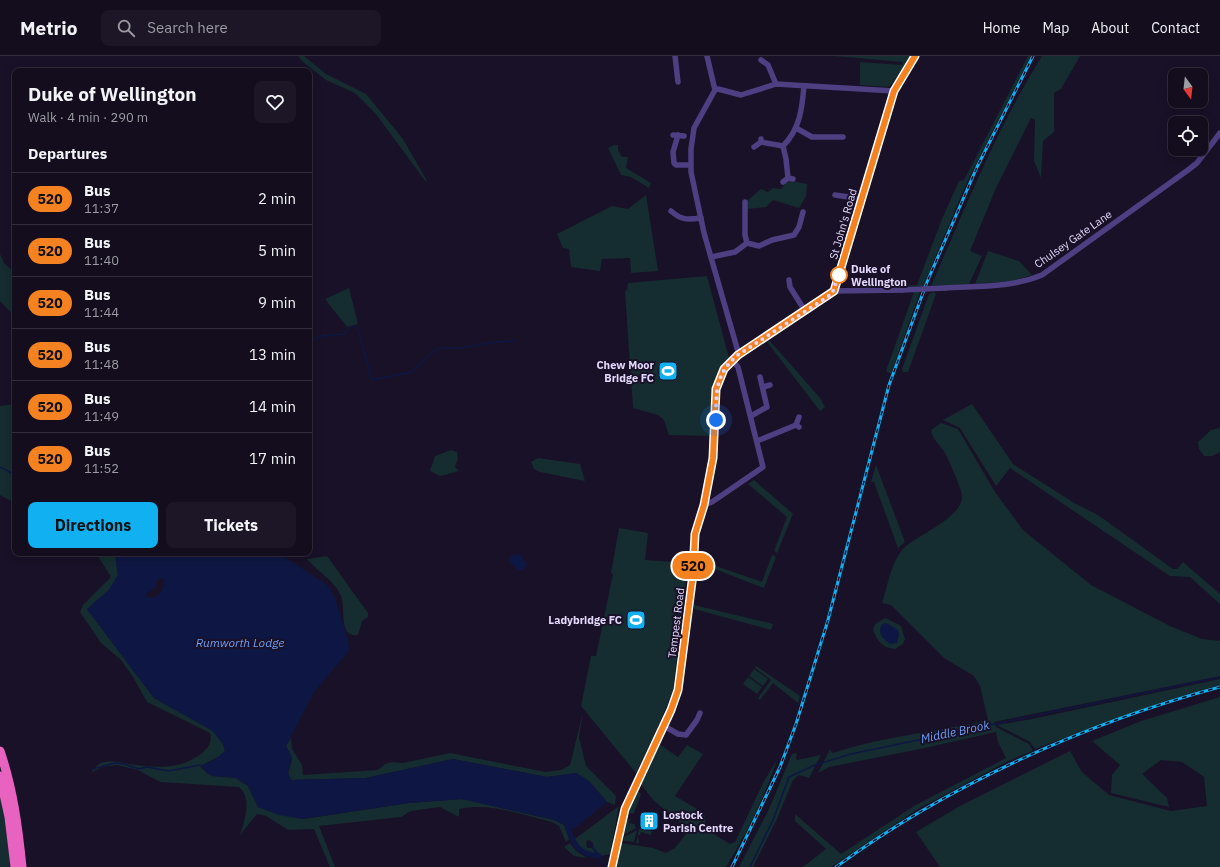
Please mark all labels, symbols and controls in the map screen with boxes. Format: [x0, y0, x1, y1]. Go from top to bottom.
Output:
search box [101, 10, 381, 46]
text: Metrio [20, 16, 77, 40]
icon: search [115, 17, 137, 39]
text: Search here [147, 18, 228, 37]
text: Home [983, 19, 1020, 37]
text: Map [1042, 19, 1069, 37]
text: About [1091, 19, 1129, 37]
text: Contact [1151, 19, 1200, 37]
north arrow [1168, 68, 1208, 108]
map controls [1168, 68, 1208, 156]
button: heart [254, 81, 296, 123]
text: Duke of Wellington [28, 82, 197, 106]
text: Walk · 4 min · 290 m [28, 109, 148, 126]
button: locate [1168, 116, 1208, 156]
text: Departures [28, 144, 107, 163]
text: Bus [84, 181, 111, 200]
street label: St John's Road [826, 187, 860, 261]
text: 2 min [258, 189, 296, 208]
text: 520 [37, 190, 63, 208]
text: 11:37 [84, 200, 119, 217]
street label: Chulsey Gate Lane [1032, 207, 1114, 271]
text: Bus [84, 233, 111, 252]
text: 5 min [258, 241, 296, 260]
text: 520 [37, 242, 63, 260]
text: 11:40 [84, 252, 119, 269]
place label: Duke of Wellington [851, 262, 907, 289]
marker: Duke of Wellington [830, 266, 848, 284]
text: Bus [84, 285, 111, 304]
text: 9 min [258, 293, 296, 312]
text: 520 [37, 294, 63, 312]
text: 11:44 [84, 304, 119, 321]
text: Bus [84, 337, 111, 356]
text: 13 min [249, 345, 296, 364]
text: 520 [37, 346, 63, 364]
text: 11:48 [84, 356, 119, 373]
place label: Chew Moor Bridge FC [596, 358, 655, 385]
sports icon: Chew Moor Bridge FC [657, 360, 679, 382]
text: Bus [84, 389, 111, 408]
text: 14 min [249, 397, 296, 416]
text: 520 [37, 398, 63, 416]
text: 11:49 [84, 408, 119, 425]
your location [706, 410, 726, 430]
text: Bus [84, 441, 111, 460]
text: 17 min [249, 449, 296, 468]
text: 520 [37, 450, 63, 468]
text: 11:52 [84, 460, 119, 477]
button: Directions [28, 502, 158, 548]
button: Tickets [166, 502, 296, 548]
line badge: 520 [670, 553, 716, 579]
text: 520 [680, 557, 706, 575]
street label: Tempest Road [665, 587, 687, 659]
sports icon: Ladybridge FC [625, 609, 647, 631]
place label: Ladybridge FC [548, 613, 622, 627]
water label: Rumworth Lodge [196, 635, 284, 650]
water label: Middle Brook [919, 717, 991, 746]
place label: Lostock Parish Centre [663, 808, 733, 835]
building icon: Lostock Parish Centre [638, 810, 660, 832]

